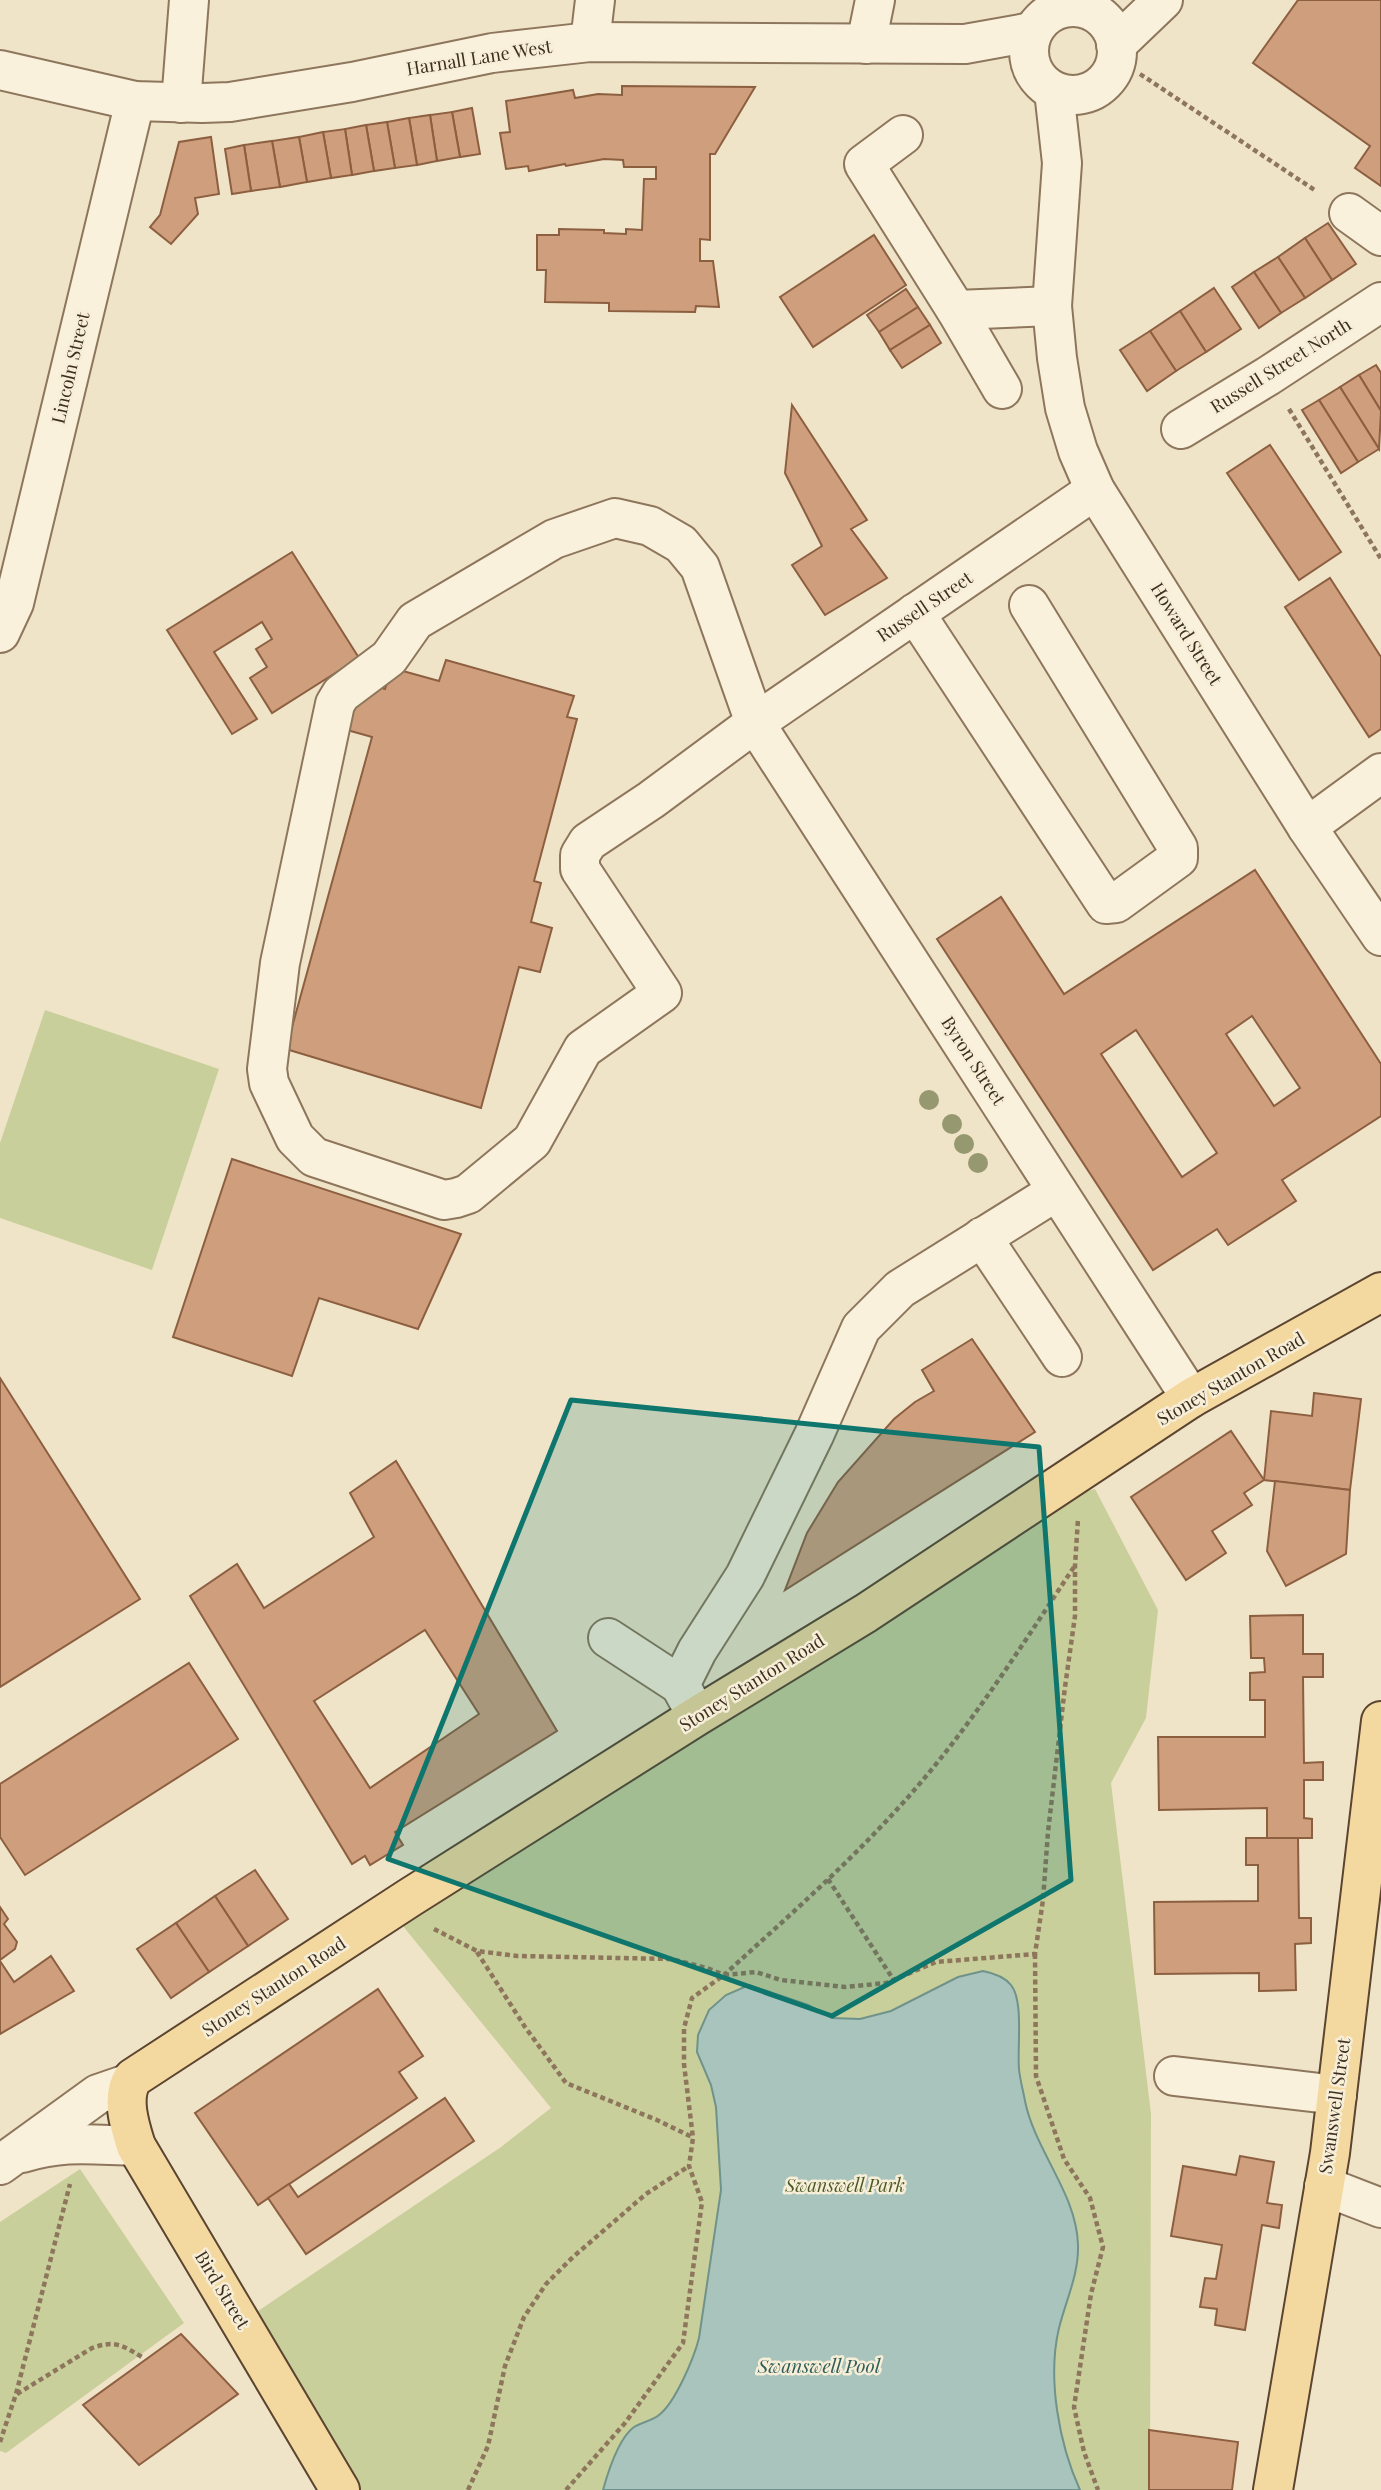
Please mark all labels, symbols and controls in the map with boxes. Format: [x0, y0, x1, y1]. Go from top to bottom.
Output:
street label: Harnall Lane West [404, 34, 554, 80]
street label: Lincoln Street [46, 309, 95, 426]
street label: Russell Street North [1205, 312, 1356, 418]
street label: Russell Street [872, 565, 977, 647]
street label: Howard Street [1146, 578, 1228, 690]
street label: Byron Street [936, 1012, 1012, 1110]
street label: Stoney Stanton Road [1152, 1326, 1309, 1430]
street label: Stoney Stanton Road [674, 1627, 829, 1737]
street label: Stoney Stanton Road [197, 1930, 350, 2042]
street label: Swanswell Street [1313, 2036, 1356, 2175]
park label: Swanswell Park [784, 2173, 905, 2197]
street label: Bird Street [190, 2246, 256, 2334]
water label: Swanswell Pool [757, 2352, 881, 2378]

